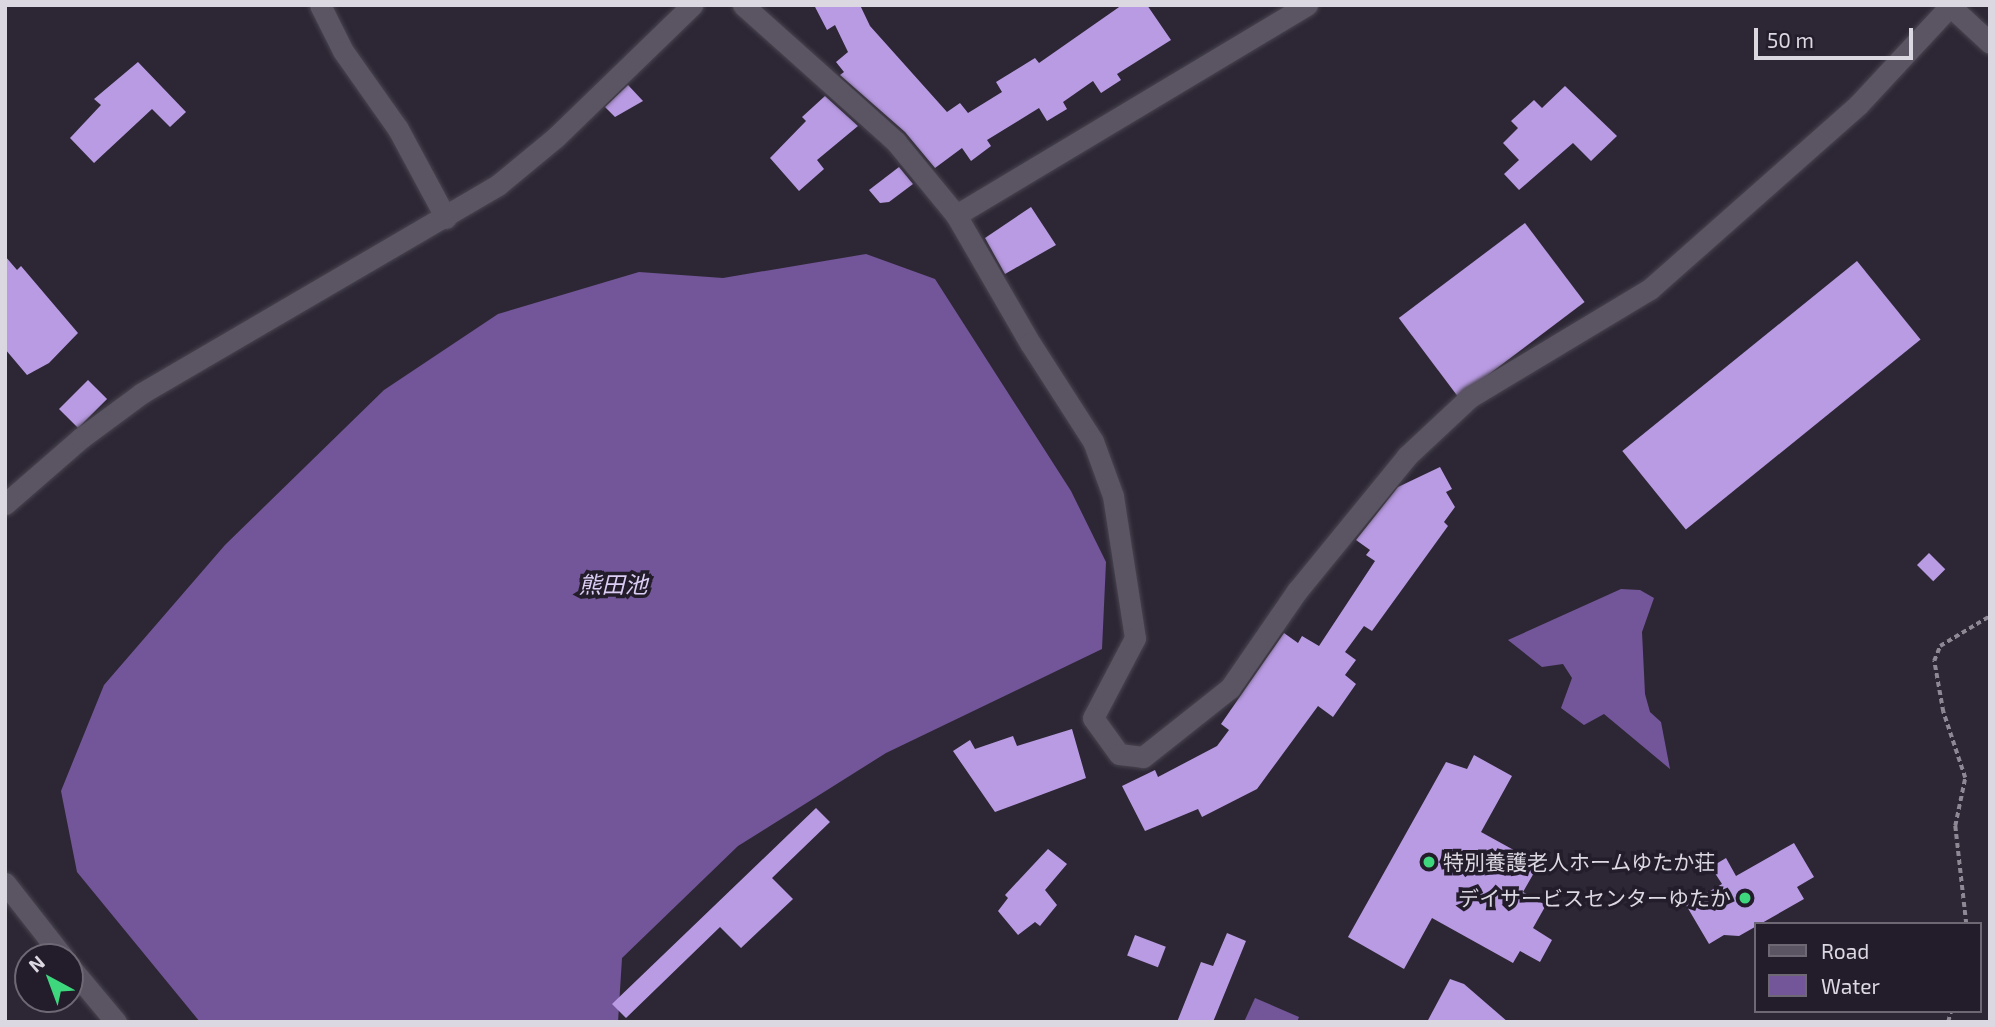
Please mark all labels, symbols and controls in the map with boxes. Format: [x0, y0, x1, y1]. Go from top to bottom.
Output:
scale bar [1757, 14, 1916, 58]
text: 50 m [1767, 27, 1814, 52]
water label: 熊田池 [579, 570, 647, 598]
place label: 特別養護老人ホームゆたか荘 [1443, 849, 1716, 875]
marker: 特別養護老人ホームゆたか荘 [1421, 854, 1437, 870]
place label: デイサービスセンターゆたか [1458, 885, 1731, 911]
marker: デイサービスセンターゆたか [1737, 890, 1753, 906]
legend [1754, 922, 1981, 1013]
text: Road [1821, 938, 1869, 963]
north arrow [14, 943, 84, 1013]
text: N [23, 950, 49, 976]
text: Water [1821, 973, 1880, 998]

